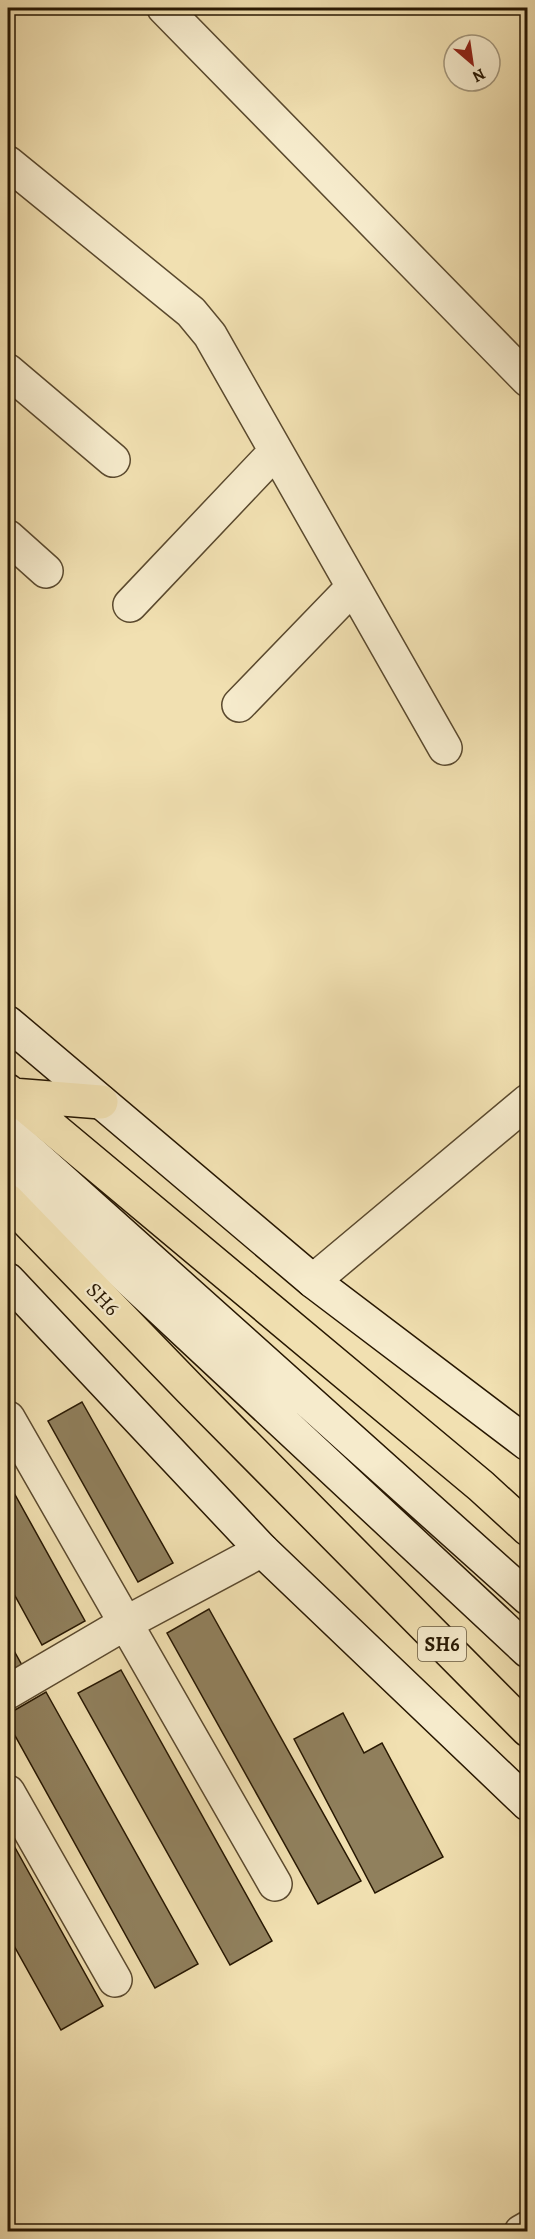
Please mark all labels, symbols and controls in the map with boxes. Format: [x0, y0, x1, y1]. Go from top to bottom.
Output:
north arrow [442, 33, 502, 93]
text: N [468, 63, 489, 88]
street label: SH6 [80, 1276, 126, 1322]
road number: SH6 [418, 1627, 466, 1661]

